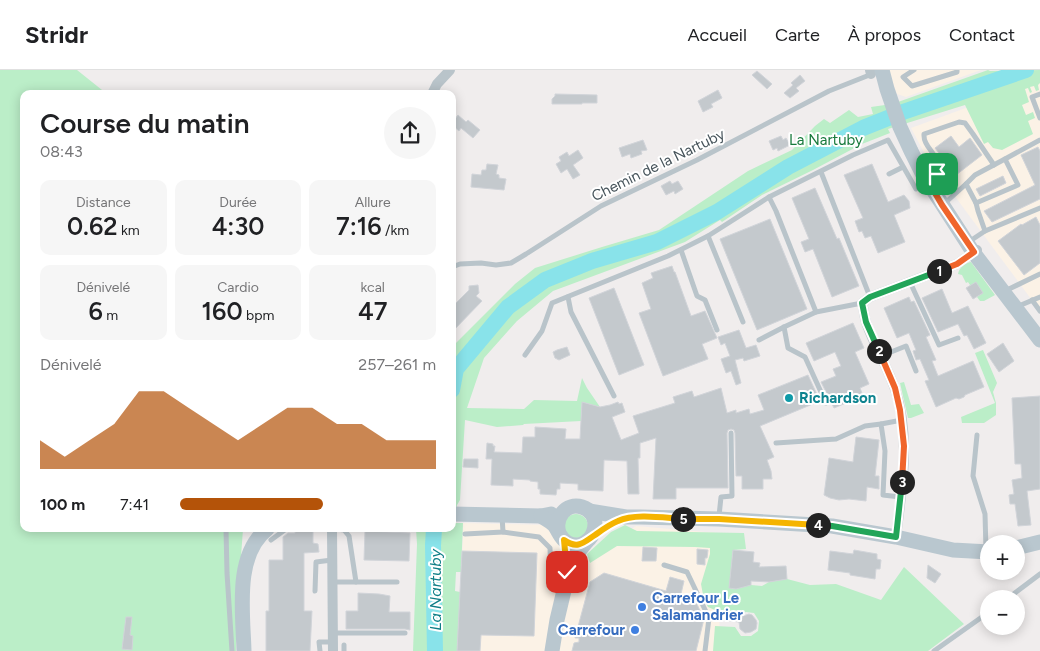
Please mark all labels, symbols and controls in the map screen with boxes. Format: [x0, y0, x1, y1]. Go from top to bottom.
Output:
text: Stridr [25, 20, 88, 49]
text: Accueil [687, 24, 747, 46]
text: Carte [775, 24, 820, 46]
text: À propos [848, 24, 921, 46]
text: Contact [949, 24, 1015, 46]
text: Course du matin [40, 106, 249, 140]
button: share [384, 107, 436, 159]
street label: Chemin de la Nartuby [588, 125, 728, 205]
park label: La Nartuby [789, 131, 863, 149]
text: 08:43 [40, 142, 83, 161]
pin [916, 153, 958, 195]
icon: arrive [923, 160, 951, 188]
text: Distance [76, 194, 131, 211]
text: Durée [219, 194, 257, 211]
text: Allure [355, 194, 391, 211]
text: 0.62 [67, 211, 118, 241]
text: 4:30 [212, 211, 264, 241]
text: 7:16 [336, 211, 382, 241]
text: km [118, 222, 140, 239]
text: /km [382, 222, 409, 239]
pin: 1 [926, 258, 952, 284]
text: 1 [937, 263, 942, 280]
text: Dénivelé [76, 279, 130, 296]
text: Cardio [217, 279, 259, 296]
text: kcal [360, 279, 385, 296]
text: 6 [88, 296, 103, 326]
text: 160 [202, 296, 243, 326]
text: 47 [358, 296, 387, 326]
text: m [103, 307, 118, 324]
text: bpm [243, 307, 274, 324]
pin: 2 [866, 338, 892, 364]
text: 2 [875, 343, 884, 360]
text: Dénivelé [40, 355, 102, 374]
text: 257–261 m [358, 355, 436, 374]
place label: Richardson [799, 389, 876, 407]
marker: Richardson [783, 392, 795, 404]
pin: 3 [890, 470, 914, 494]
text: 3 [899, 474, 906, 491]
text: 100 m [40, 495, 85, 514]
text: 7:41 [120, 495, 149, 514]
pin: 5 [670, 506, 696, 532]
text: 5 [679, 511, 688, 528]
pin: 4 [806, 512, 830, 538]
text: 4 [814, 517, 823, 534]
map controls [980, 535, 1025, 635]
button: + [980, 535, 1025, 580]
water label: La Nartuby [426, 549, 445, 631]
pin [546, 551, 588, 593]
icon: check [553, 558, 581, 586]
place label: Carrefour Le Salamandrier [652, 589, 743, 624]
button: − [980, 590, 1025, 635]
marker: Carrefour Le Salamandrier [636, 601, 648, 613]
place label: Carrefour [558, 621, 625, 639]
marker: Carrefour [629, 624, 641, 636]

